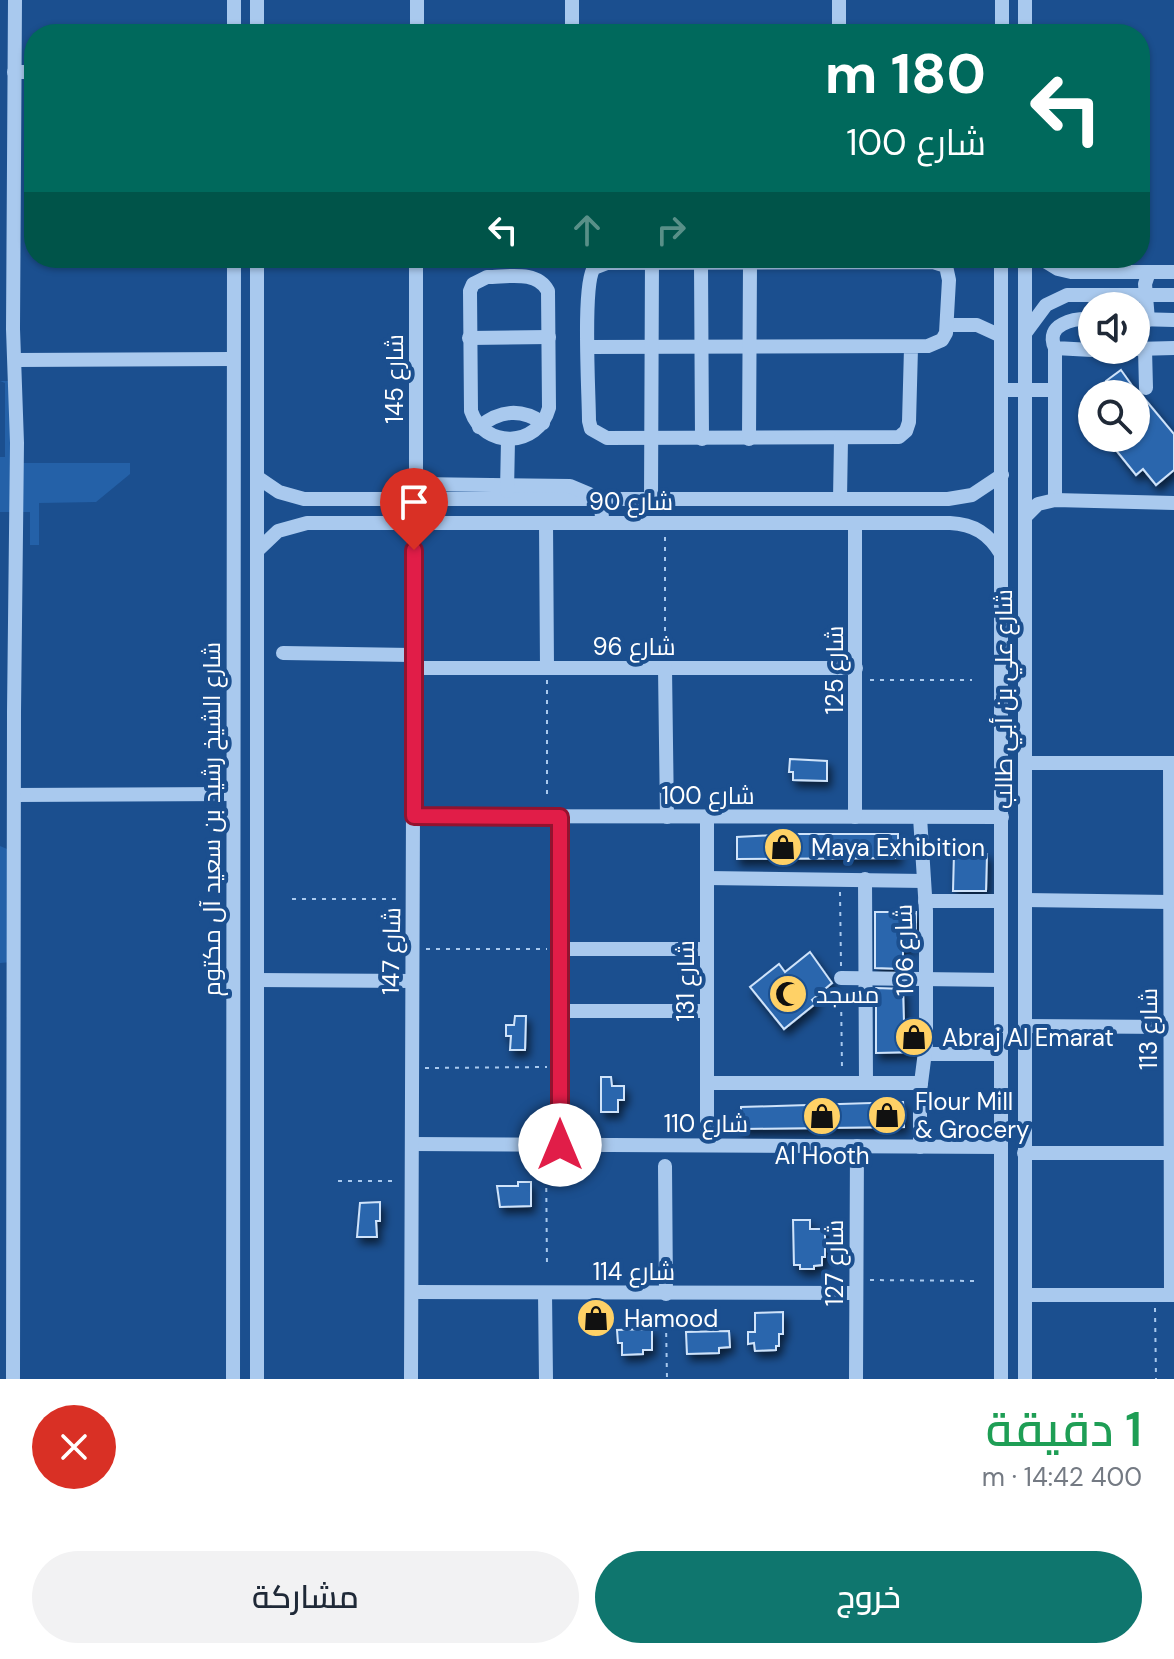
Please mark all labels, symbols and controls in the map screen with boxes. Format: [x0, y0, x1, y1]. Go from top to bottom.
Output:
text: 180 m [825, 37, 986, 110]
icon: left [1014, 56, 1118, 160]
text: شارع 100 [846, 119, 986, 166]
icon: left [481, 208, 525, 252]
icon: ahead [565, 208, 609, 252]
icon: right [649, 208, 693, 252]
map controls [1078, 292, 1150, 452]
button: sound [1078, 292, 1150, 364]
street label: شارع 145 [379, 334, 411, 424]
button: search [1078, 380, 1150, 452]
pin [380, 468, 448, 550]
icon: arrive [392, 480, 436, 524]
street label: شارع 90 [589, 486, 673, 518]
street label: شارع علي بن أبي طالب [988, 589, 1023, 809]
street label: شارع 125 [819, 626, 851, 714]
street label: شارع 96 [592, 631, 676, 663]
street label: شارع الشيخ رشيد بن سعيد آل مكتوم [196, 642, 228, 996]
street label: شارع 100 [661, 780, 755, 812]
shop icon: Maya Exhibition [762, 826, 804, 868]
place label: Maya Exhibition [811, 832, 985, 863]
street label: شارع 106 [888, 904, 921, 996]
street label: شارع 147 [375, 907, 408, 995]
street label: شارع 131 [670, 940, 702, 1022]
mosque icon: مسجد [767, 973, 809, 1015]
place label: مسجد [816, 979, 879, 1010]
street label: شارع 113 [1133, 988, 1165, 1070]
shop icon: Abraj Al Emarat [893, 1016, 935, 1058]
place label: Abraj Al Emarat [942, 1022, 1114, 1053]
place label: Flour Mill & Grocery [915, 1086, 1029, 1145]
shop icon: Flour Mill & Grocery [866, 1094, 908, 1136]
shop icon: Al Hooth [801, 1095, 843, 1137]
position arrow [518, 1103, 602, 1187]
street label: شارع 110 [664, 1108, 748, 1140]
place label: Al Hooth [774, 1140, 870, 1171]
street label: شارع 127 [819, 1220, 851, 1306]
street label: شارع 114 [593, 1256, 675, 1288]
shop icon: Hamood [575, 1297, 617, 1339]
place label: Hamood [624, 1303, 718, 1334]
text: 1 دقيقة [986, 1398, 1142, 1461]
button: close [32, 1405, 116, 1489]
text: 400 m · 14:42 [982, 1460, 1142, 1494]
button: مشاركة [32, 1551, 579, 1643]
button: خروج [595, 1551, 1142, 1643]

